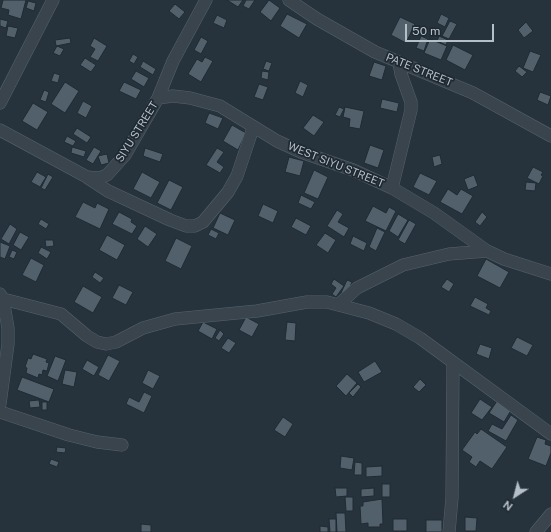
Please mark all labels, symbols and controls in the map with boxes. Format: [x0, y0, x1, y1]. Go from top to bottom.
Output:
scale bar [407, 16, 496, 42]
text: 50 m [412, 24, 440, 38]
street label: PATE STREET [384, 51, 454, 89]
street label: SIYU STREET [113, 99, 161, 165]
street label: WEST SIYU STREET [286, 140, 386, 190]
north arrow [495, 476, 535, 516]
text: N [501, 498, 515, 513]

